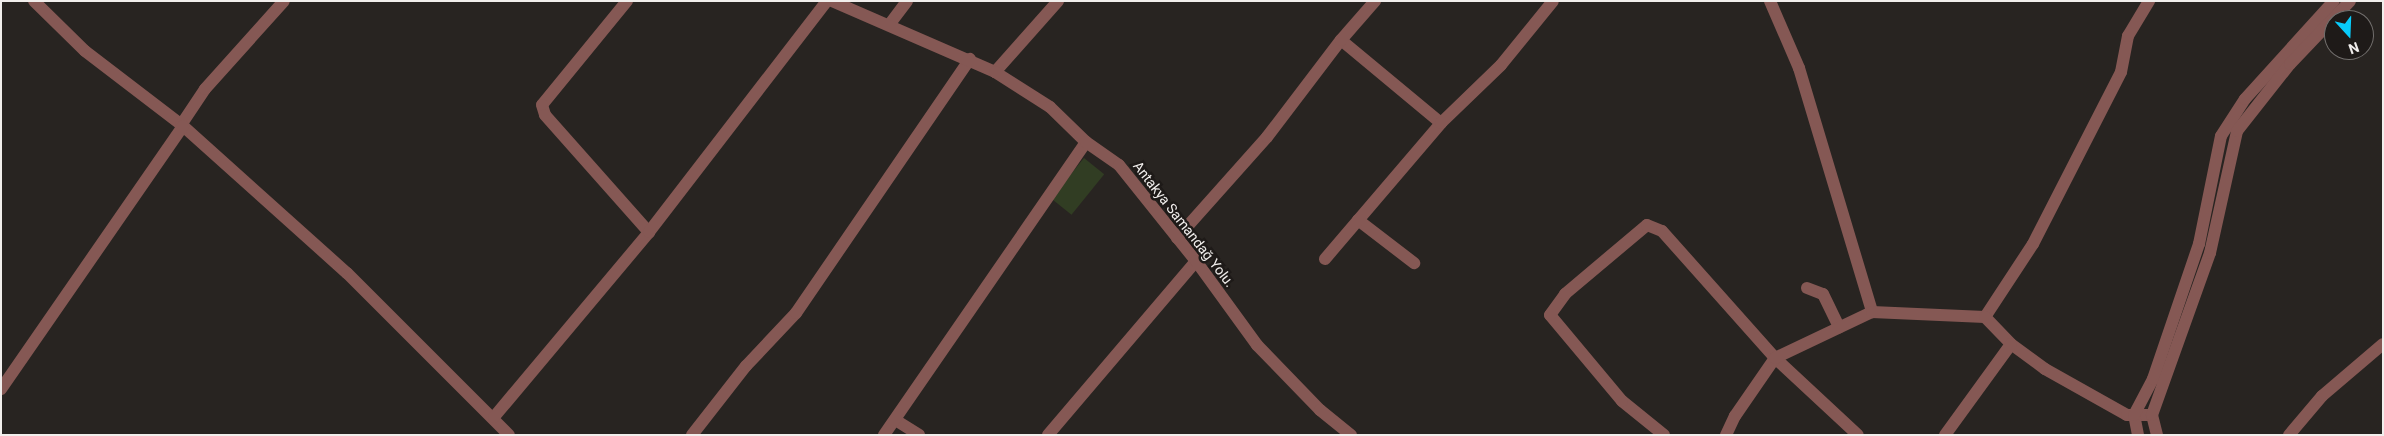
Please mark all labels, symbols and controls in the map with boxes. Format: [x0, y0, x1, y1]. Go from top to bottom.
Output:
north arrow [2324, 10, 2374, 60]
text: N [2346, 39, 2361, 57]
street label: Antakya Samandağ Yolu. [1130, 158, 1238, 290]

